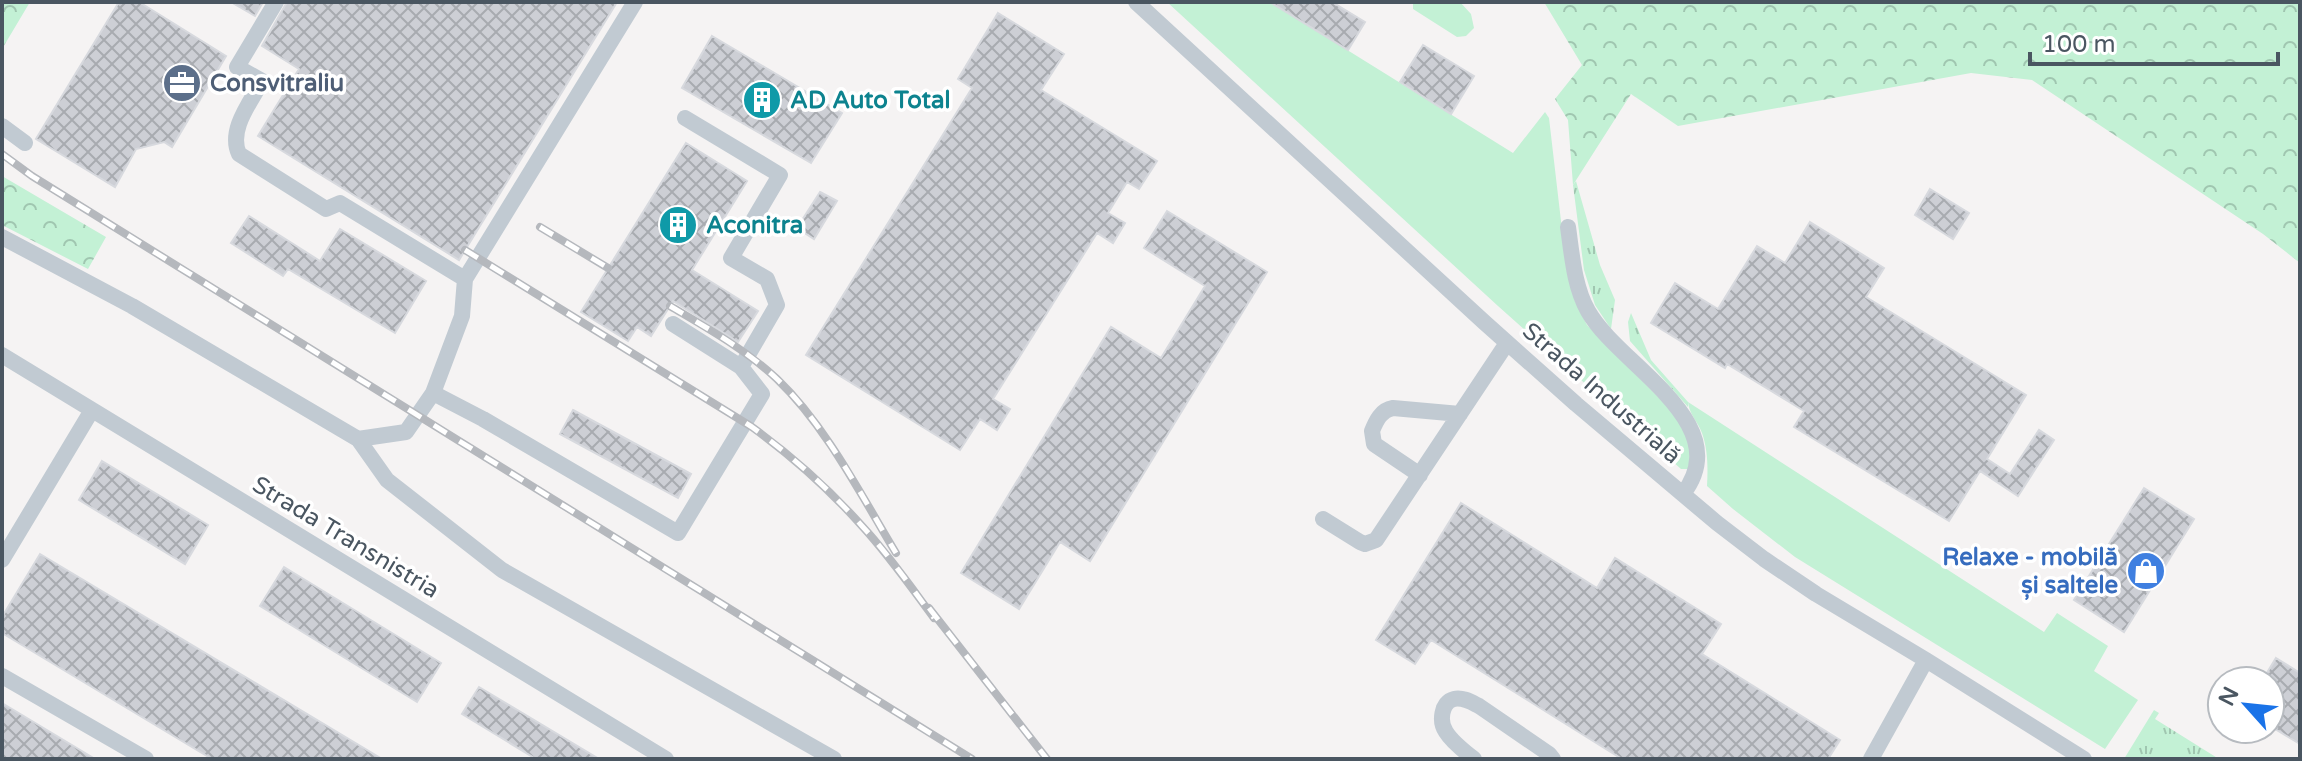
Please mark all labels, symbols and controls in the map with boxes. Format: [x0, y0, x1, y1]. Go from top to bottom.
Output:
scale bar [2030, 16, 2278, 66]
text: 100 m [2042, 30, 2116, 59]
office icon: Consvitraliu [161, 62, 203, 104]
place label: Consvitraliu [210, 69, 344, 98]
building icon: AD Auto Total [741, 79, 783, 121]
place label: AD Auto Total [790, 86, 950, 115]
building icon: Aconitra [657, 204, 699, 246]
place label: Aconitra [706, 211, 803, 240]
street label: Strada Industrială [1516, 317, 1687, 470]
street label: Strada Transnistria [247, 470, 444, 605]
place label: Relaxe - mobilă și saltele [1942, 543, 2118, 600]
shop icon: Relaxe - mobilă și saltele [2125, 550, 2167, 592]
north arrow [2206, 665, 2286, 745]
text: N [2213, 683, 2245, 710]

